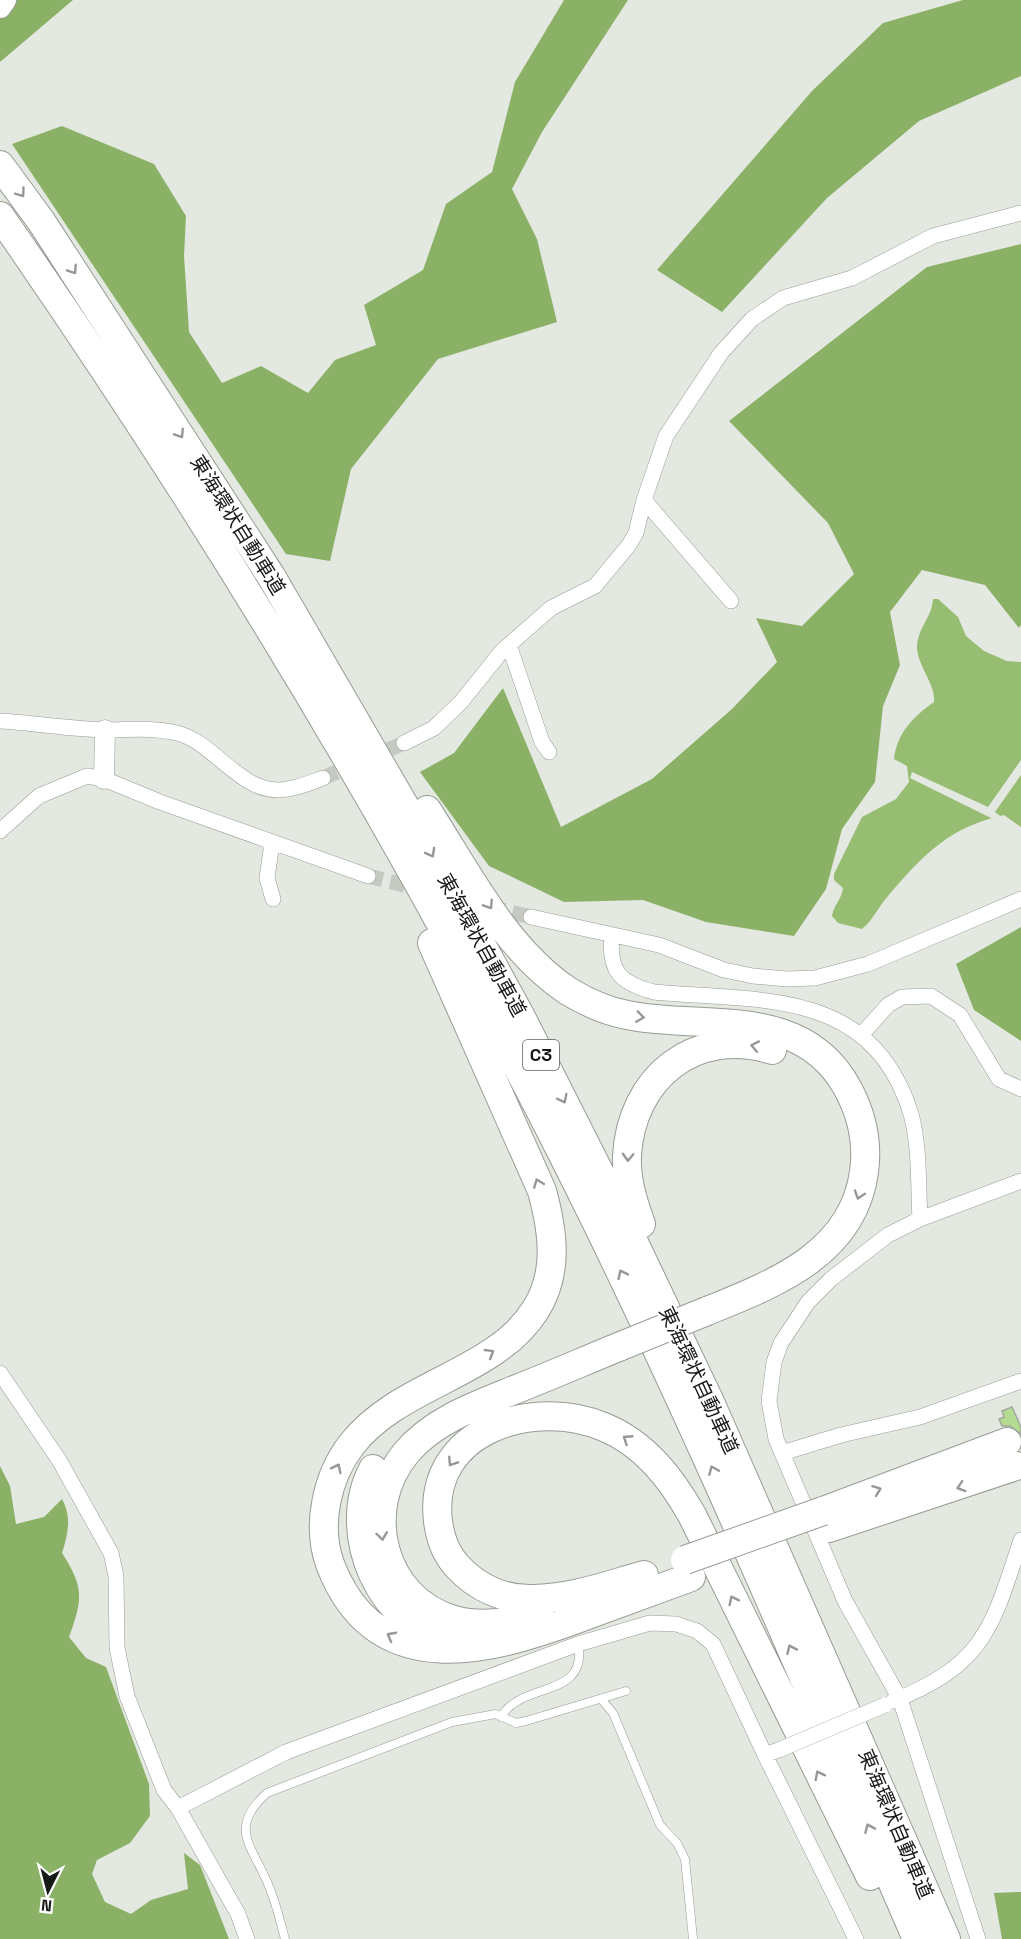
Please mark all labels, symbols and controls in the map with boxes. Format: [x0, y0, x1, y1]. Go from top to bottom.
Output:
one-way arrow [14, 187, 25, 198]
one-way arrow [66, 264, 77, 275]
one-way arrow [173, 427, 184, 438]
street label: 東海環状自動車道 [185, 450, 291, 600]
one-way arrow [424, 847, 435, 857]
street label: 東海環状自動車道 [432, 869, 532, 1021]
one-way arrow [481, 898, 492, 909]
one-way arrow [635, 1011, 644, 1023]
road number: C3 [523, 1040, 559, 1070]
one-way arrow [751, 1040, 761, 1053]
one-way arrow [556, 1092, 568, 1103]
one-way arrow [621, 1153, 634, 1162]
one-way arrow [533, 1178, 546, 1189]
one-way arrow [853, 1189, 866, 1200]
one-way arrow [617, 1270, 629, 1281]
street label: 東海環状自動車道 [653, 1302, 745, 1458]
one-way arrow [483, 1349, 494, 1360]
one-way arrow [623, 1435, 633, 1447]
one-way arrow [448, 1455, 459, 1466]
one-way arrow [330, 1464, 342, 1475]
one-way arrow [708, 1465, 720, 1476]
one-way arrow [956, 1479, 967, 1492]
one-way arrow [871, 1485, 882, 1498]
one-way arrow [375, 1531, 387, 1541]
one-way arrow [728, 1595, 740, 1606]
one-way arrow [387, 1632, 397, 1643]
one-way arrow [786, 1644, 798, 1655]
street label: 東海環状自動車道 [853, 1745, 939, 1903]
one-way arrow [815, 1770, 826, 1781]
one-way arrow [864, 1823, 876, 1834]
north arrow [18, 1861, 78, 1921]
text: N [40, 1894, 53, 1916]

